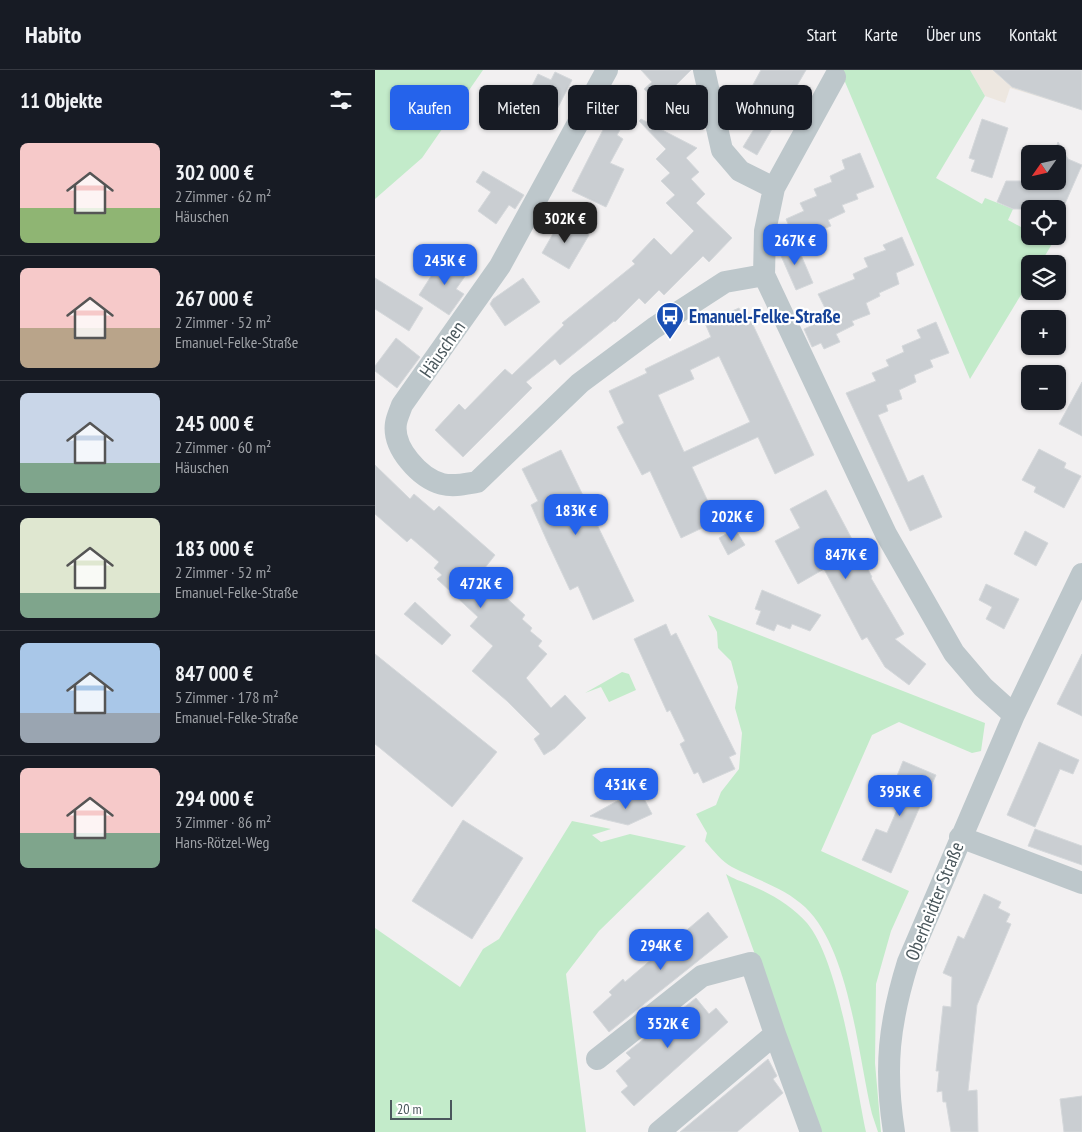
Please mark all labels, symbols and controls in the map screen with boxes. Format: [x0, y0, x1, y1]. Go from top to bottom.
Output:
text: Habito [25, 19, 81, 50]
text: Start [806, 23, 837, 46]
text: Karte [865, 23, 898, 46]
text: Über uns [926, 23, 981, 46]
text: Kontakt [1009, 23, 1057, 46]
chip: Kaufen [390, 85, 469, 130]
chip: Mieten [479, 85, 558, 130]
chip: Filter [568, 85, 637, 130]
chip: Neu [647, 85, 708, 130]
chip: Wohnung [718, 85, 812, 130]
icon: filters [327, 86, 355, 114]
text: 11 Objekte [20, 87, 103, 114]
north arrow [1021, 145, 1066, 190]
map controls [1021, 145, 1066, 410]
text: 302 000 € [175, 159, 254, 186]
icon: home [60, 163, 120, 223]
text: 2 Zimmer · 62 m² [175, 186, 271, 206]
button: locate [1021, 200, 1066, 245]
pin: 302K € [524, 202, 606, 244]
text: Häuschen [175, 206, 229, 226]
text: 302K € [544, 208, 586, 228]
pin: 267K € [754, 224, 836, 266]
text: 267K € [774, 230, 816, 250]
pin: 245K € [404, 244, 486, 286]
text: 245K € [424, 250, 466, 270]
button: layers [1021, 255, 1066, 300]
text: 267 000 € [175, 285, 253, 312]
icon: home [60, 288, 120, 348]
bus stop icon: Emanuel-Felke-Straße [655, 301, 685, 340]
place label: Emanuel-Felke-Straße [689, 304, 841, 328]
button: + [1021, 310, 1066, 355]
text: 2 Zimmer · 52 m² [175, 312, 271, 332]
street label: Häuschen [414, 316, 470, 382]
text: Emanuel-Felke-Straße [175, 332, 298, 352]
button: − [1021, 365, 1066, 410]
text: 245 000 € [175, 410, 254, 437]
icon: home [60, 413, 120, 473]
text: 2 Zimmer · 60 m² [175, 437, 271, 457]
text: Häuschen [175, 457, 229, 477]
pin: 183K € [535, 494, 617, 536]
text: 183K € [555, 500, 597, 520]
pin: 202K € [691, 500, 773, 542]
text: 202K € [711, 506, 753, 526]
text: 183 000 € [175, 535, 254, 562]
icon: home [60, 538, 120, 598]
pin: 847K € [805, 538, 887, 580]
text: 847K € [825, 544, 867, 564]
text: 2 Zimmer · 52 m² [175, 562, 271, 582]
pin: 472K € [440, 566, 522, 609]
text: 472K € [460, 573, 502, 593]
text: Emanuel-Felke-Straße [175, 582, 298, 602]
text: 847 000 € [175, 660, 253, 687]
icon: home [60, 663, 120, 723]
text: 5 Zimmer · 178 m² [175, 687, 279, 707]
text: Emanuel-Felke-Straße [175, 707, 298, 727]
pin: 431K € [585, 768, 667, 810]
text: 431K € [605, 774, 647, 794]
pin: 395K € [859, 774, 941, 817]
text: 395K € [879, 781, 921, 801]
text: 294 000 € [175, 785, 254, 812]
icon: home [60, 788, 120, 848]
text: 3 Zimmer · 86 m² [175, 812, 271, 832]
text: Hans-Rötzel-Weg [175, 832, 269, 852]
street label: Oberheidter Straße [899, 838, 969, 964]
pin: 294K € [620, 928, 702, 971]
text: 294K € [640, 935, 682, 955]
pin: 352K € [627, 1006, 709, 1049]
text: 352K € [647, 1013, 689, 1033]
scale bar [390, 1097, 453, 1120]
text: 20 m [397, 1100, 422, 1118]

